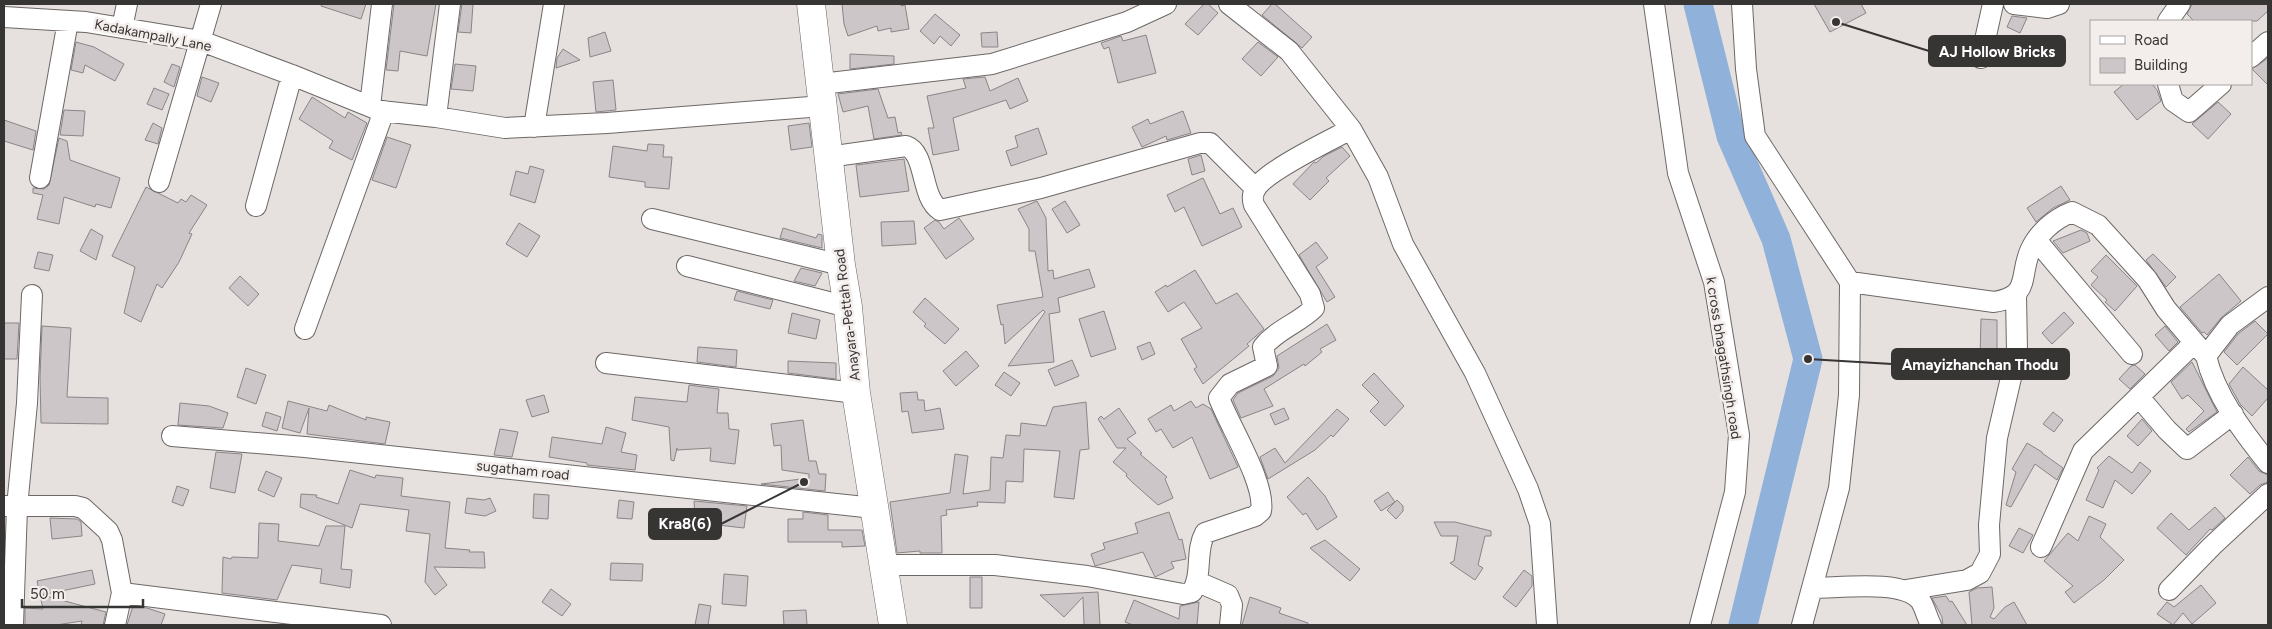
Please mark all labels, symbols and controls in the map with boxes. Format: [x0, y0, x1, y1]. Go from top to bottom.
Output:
street label: Kadakampally Lane [93, 16, 213, 55]
legend [2090, 20, 2252, 85]
text: Road [2134, 31, 2169, 49]
callout: AJ Hollow Bricks [1929, 36, 2065, 66]
text: AJ Hollow Bricks [1939, 43, 2055, 61]
text: Building [2134, 56, 2188, 74]
street label: Anayara-Pettah Road [831, 248, 864, 382]
street label: k cross bhagathsingh road [1702, 276, 1745, 440]
callout: Amayizhanchan Thodu [1892, 349, 2069, 379]
text: Amayizhanchan Thodu [1902, 356, 2058, 374]
street label: sugatham road [476, 457, 570, 484]
callout: Kra8(6) [649, 509, 721, 539]
text: Kra8(6) [659, 515, 712, 533]
scale bar [22, 576, 144, 608]
text: 50 m [30, 585, 65, 603]

